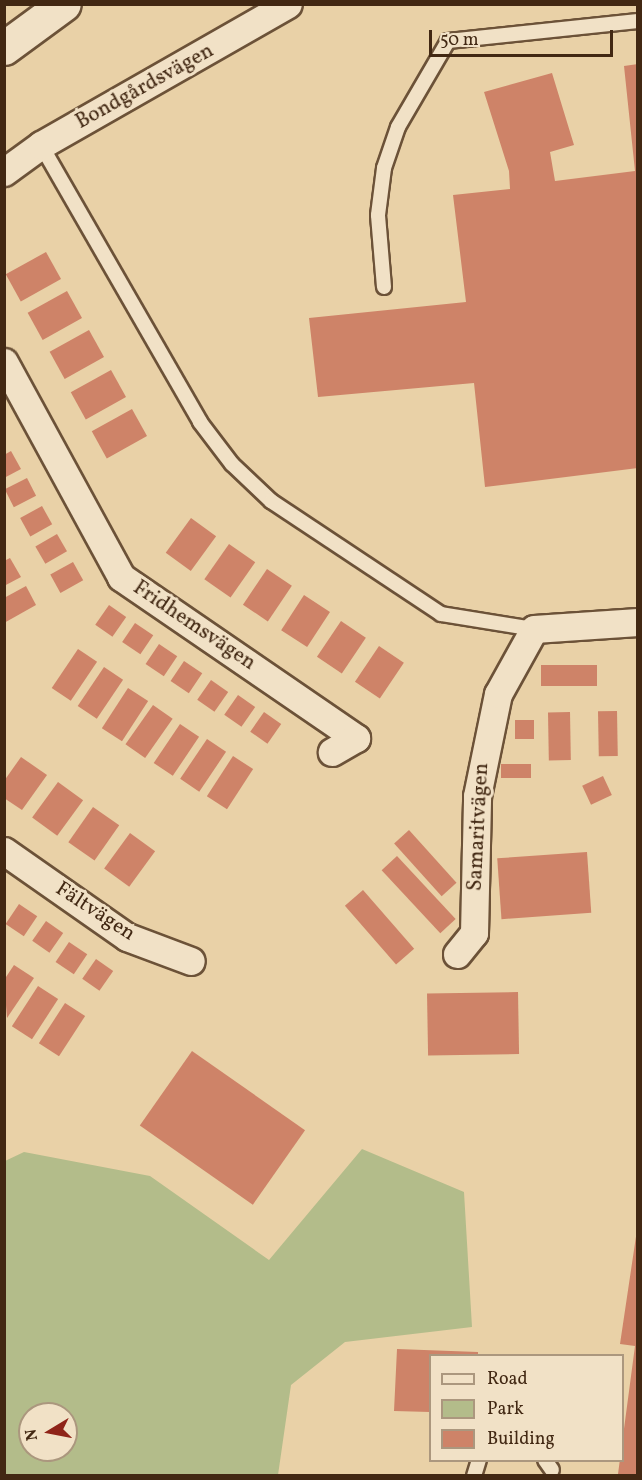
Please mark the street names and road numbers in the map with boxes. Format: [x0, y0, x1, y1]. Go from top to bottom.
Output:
street label: Bondgårdsvägen [72, 39, 218, 135]
street label: Fridhemsvägen [128, 576, 260, 676]
street label: Samaritvägen [463, 762, 495, 892]
street label: Fältvägen [50, 877, 140, 947]

